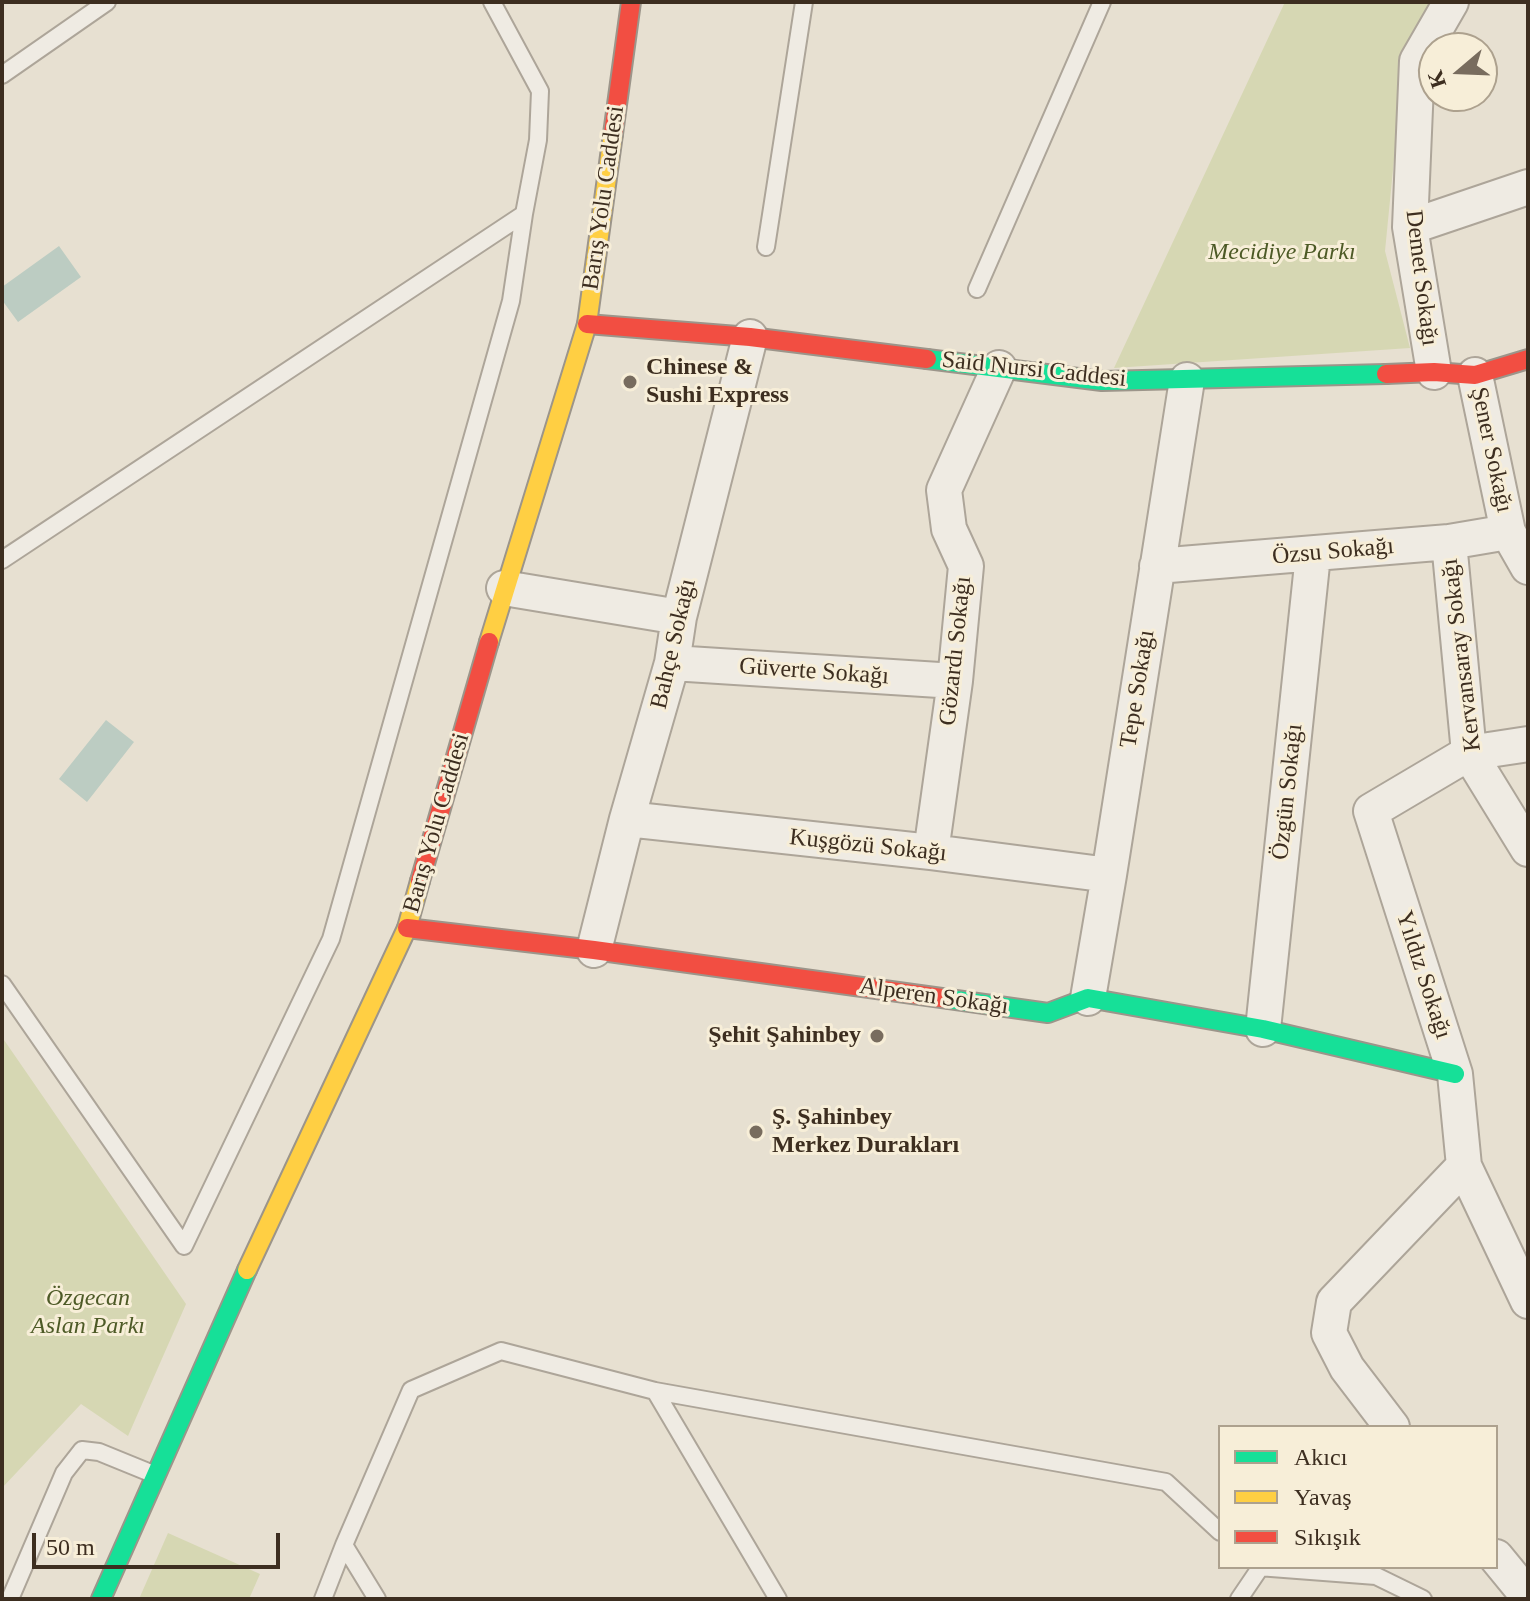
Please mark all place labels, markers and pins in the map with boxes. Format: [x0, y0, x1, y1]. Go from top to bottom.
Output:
place label: Chinese & Sushi Express [646, 354, 789, 410]
marker: Chinese & Sushi Express [621, 373, 639, 391]
place label: Şehit Şahinbey [708, 1022, 861, 1050]
marker: Şehit Şahinbey [868, 1027, 886, 1045]
place label: Ş. Şahinbey Merkez Durakları [772, 1104, 959, 1160]
marker: Ş. Şahinbey Merkez Durakları [747, 1123, 765, 1141]

